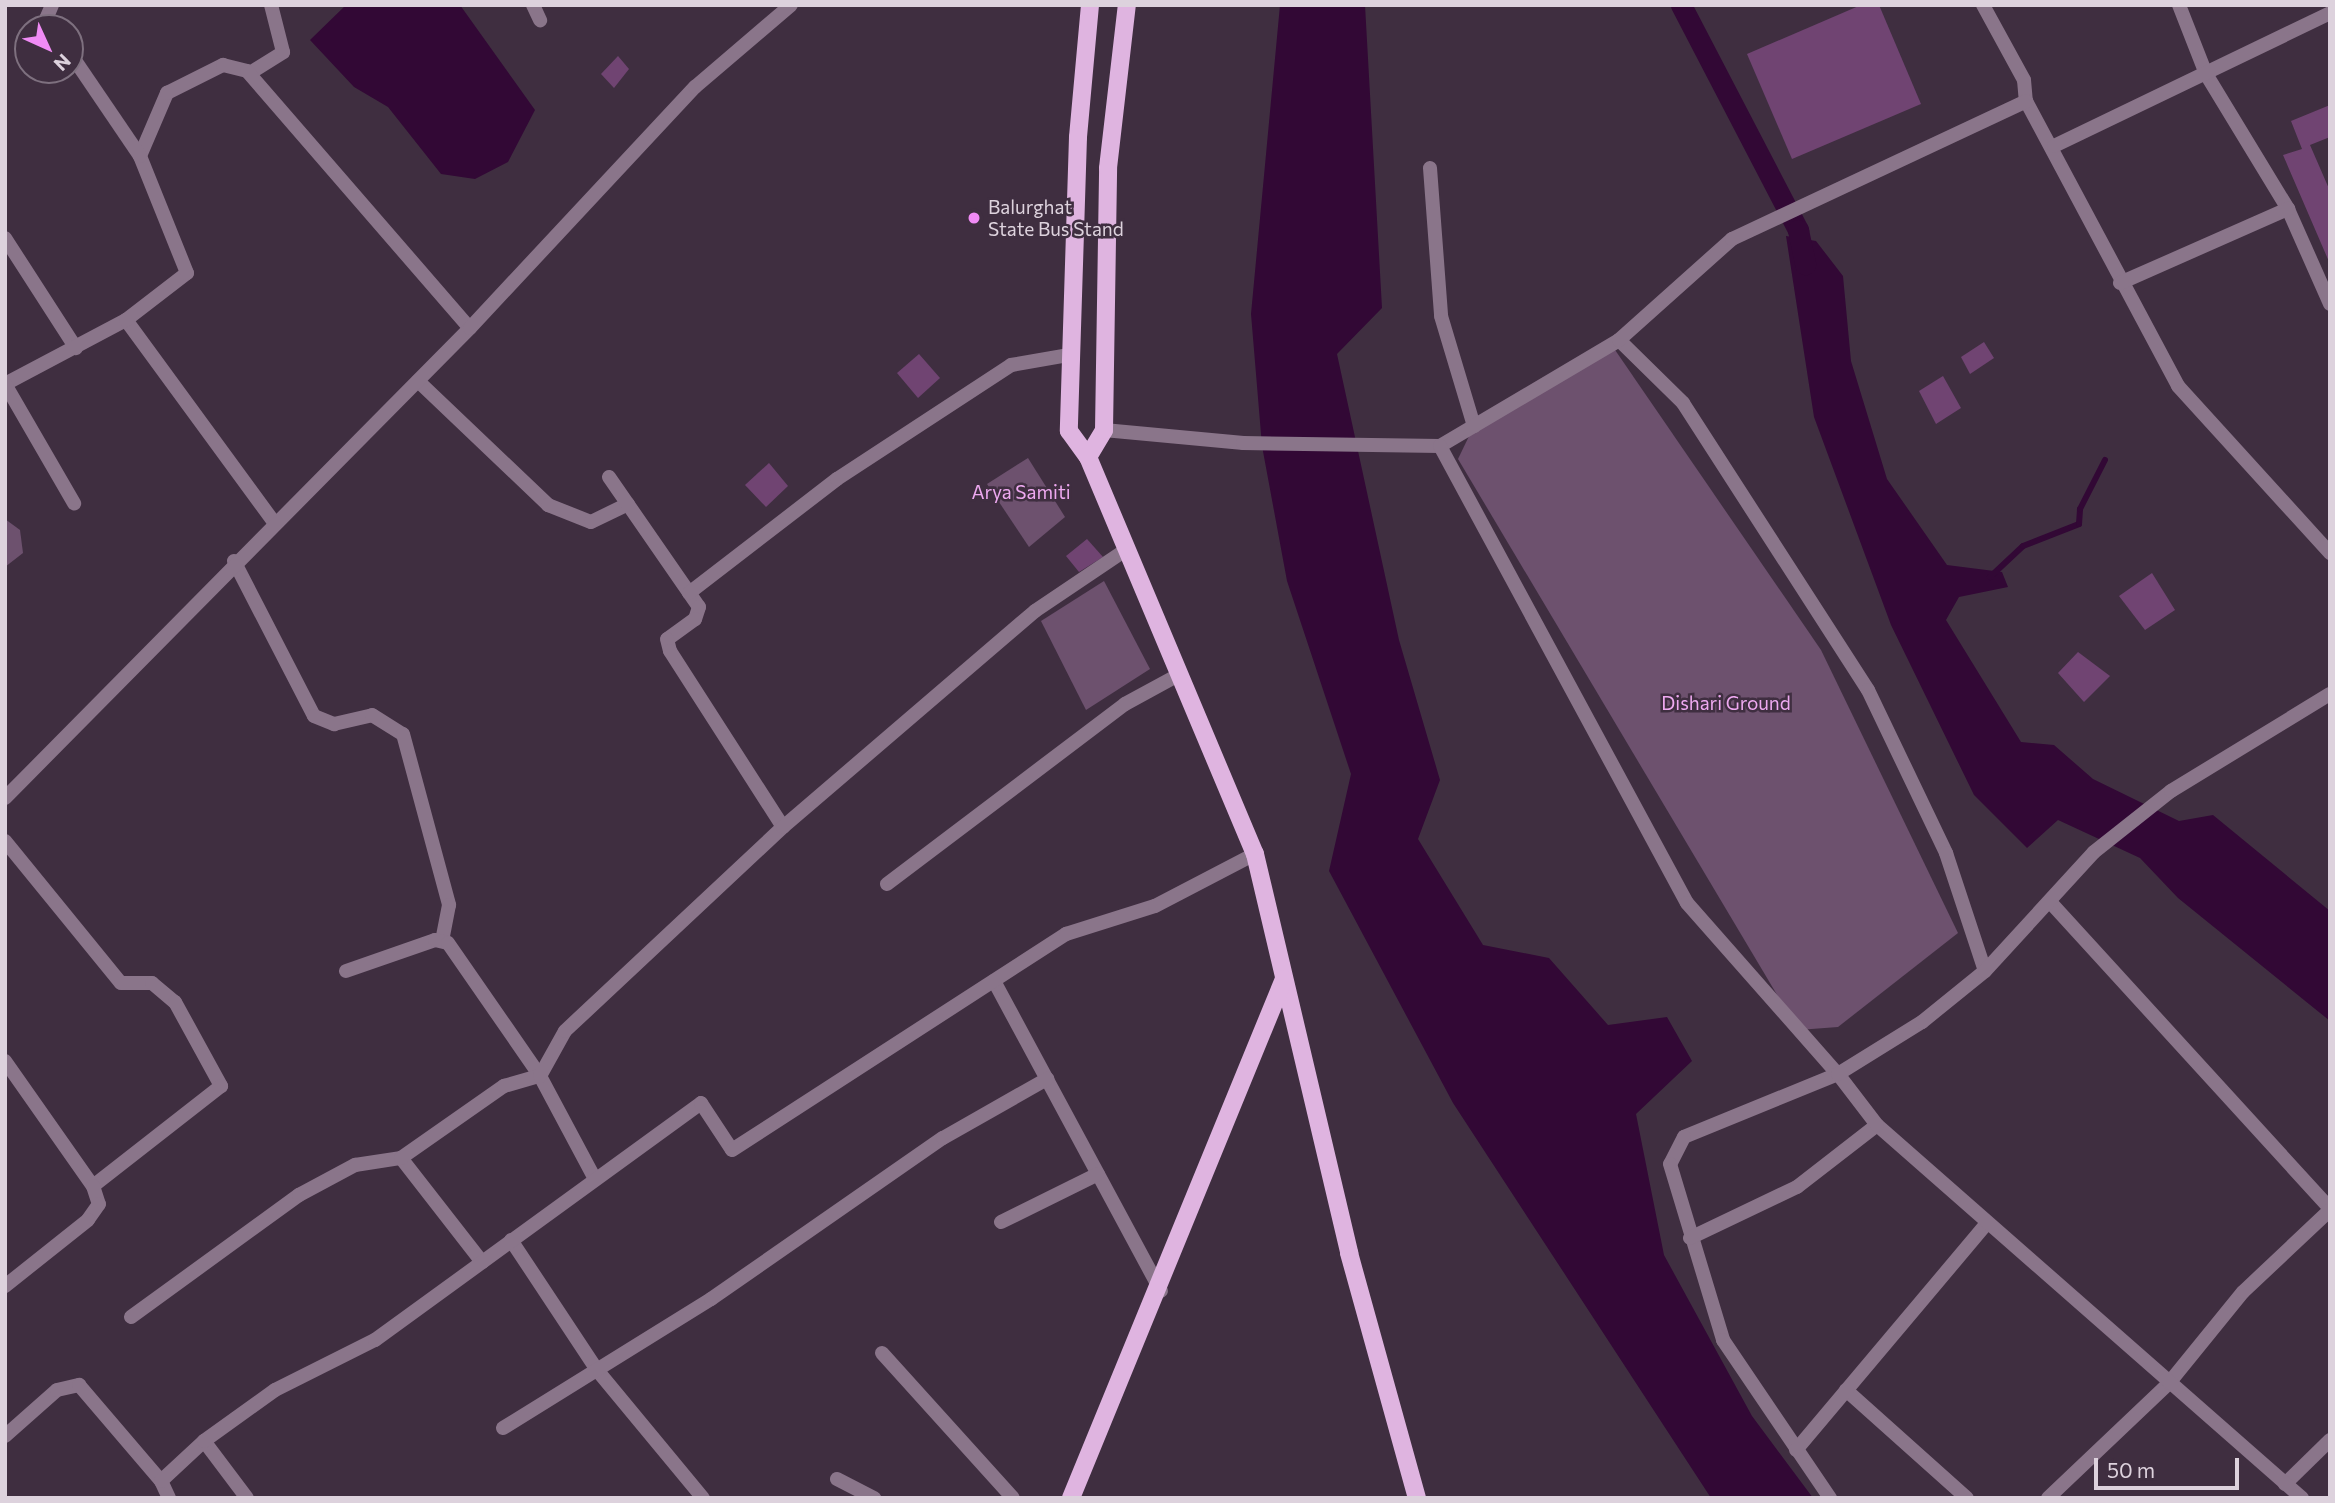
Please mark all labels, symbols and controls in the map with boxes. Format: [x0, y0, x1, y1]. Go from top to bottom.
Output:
north arrow [14, 14, 84, 84]
text: N [50, 50, 76, 76]
place label: Balurghat State Bus Stand [988, 196, 1124, 240]
marker: Balurghat State Bus Stand [966, 210, 982, 226]
park label: Arya Samiti [971, 481, 1071, 503]
park label: Dishari Ground [1661, 692, 1791, 714]
scale bar [2097, 1444, 2242, 1488]
text: 50 m [2107, 1457, 2155, 1482]

